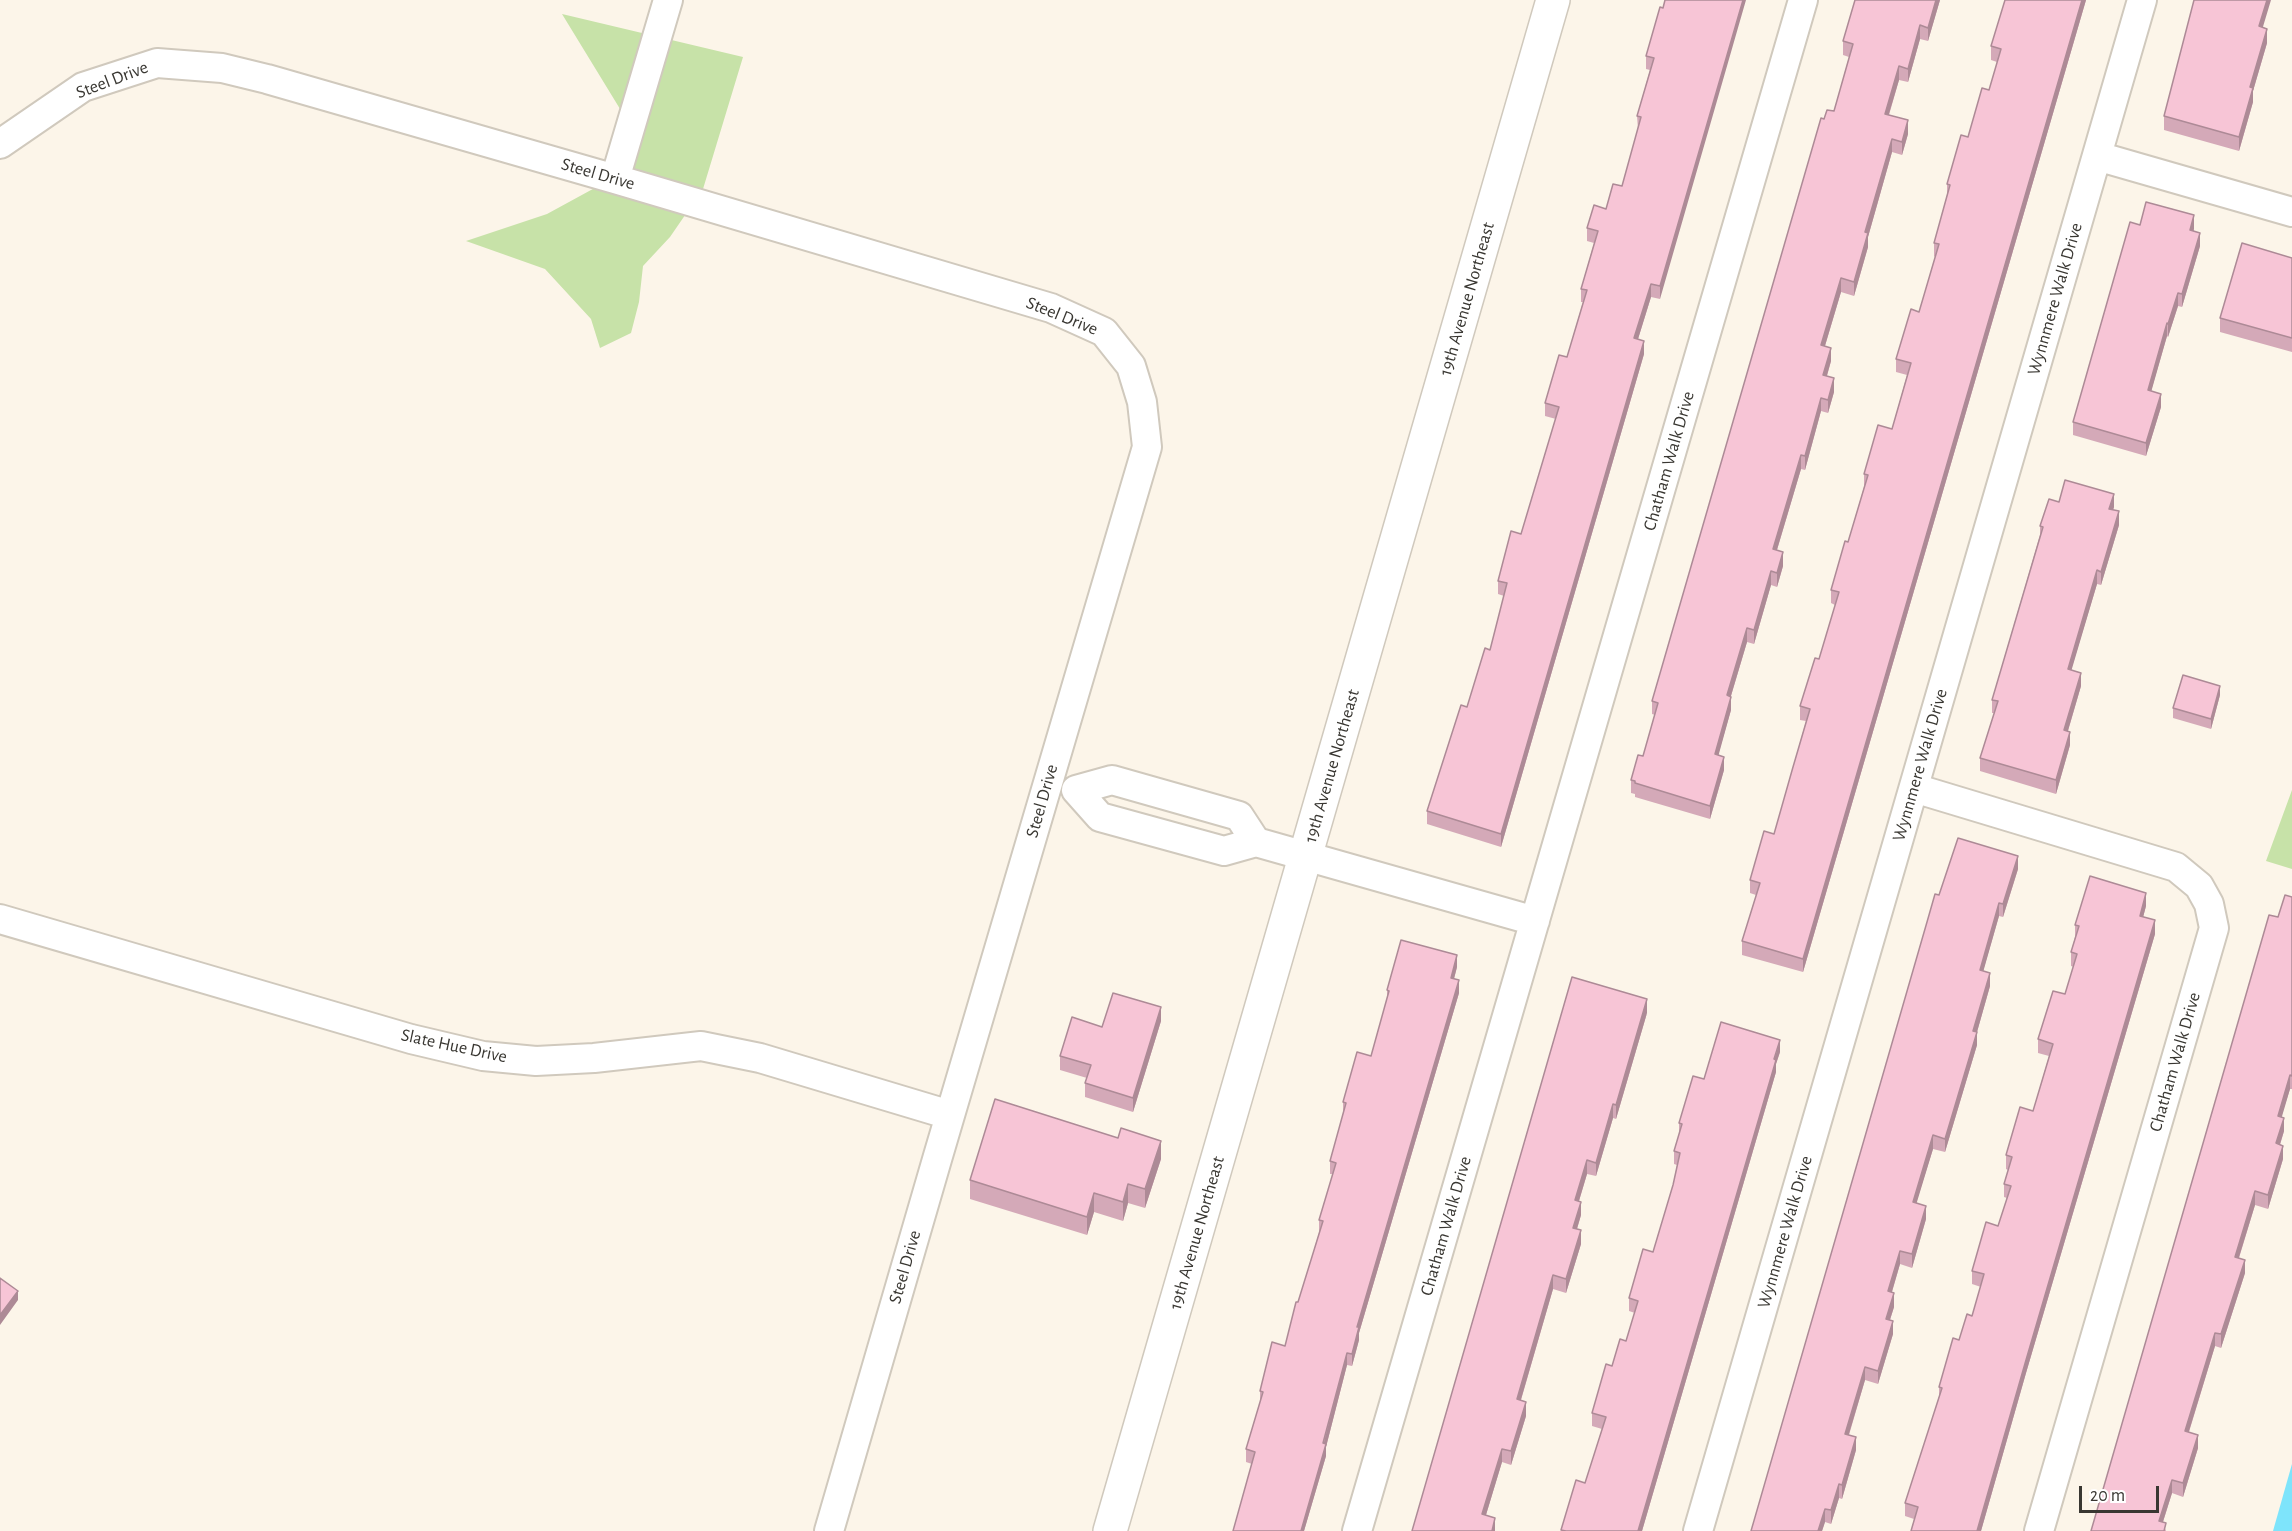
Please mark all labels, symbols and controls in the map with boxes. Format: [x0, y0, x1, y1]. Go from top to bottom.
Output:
street label: Steel Drive [73, 56, 151, 104]
street label: Steel Drive [559, 153, 637, 195]
street label: 19th Avenue Northeast [1435, 220, 1499, 378]
street label: Wynnmere Walk Drive [2023, 220, 2087, 378]
street label: Steel Drive [1023, 292, 1101, 340]
street label: Chatham Walk Drive [1639, 389, 1699, 533]
street label: Wynnmere Walk Drive [1888, 686, 1952, 844]
street label: 19th Avenue Northeast [1300, 687, 1364, 845]
street label: Steel Drive [1021, 762, 1063, 840]
street label: Chatham Walk Drive [2145, 990, 2205, 1134]
street label: Slate Hue Drive [399, 1024, 509, 1068]
street label: Wynnmere Walk Drive [1753, 1153, 1817, 1311]
street label: 19th Avenue Northeast [1165, 1154, 1229, 1312]
street label: Chatham Walk Drive [1416, 1154, 1476, 1298]
street label: Steel Drive [884, 1228, 926, 1306]
scale bar [2082, 1474, 2162, 1512]
text: 20 m [2090, 1487, 2125, 1505]

